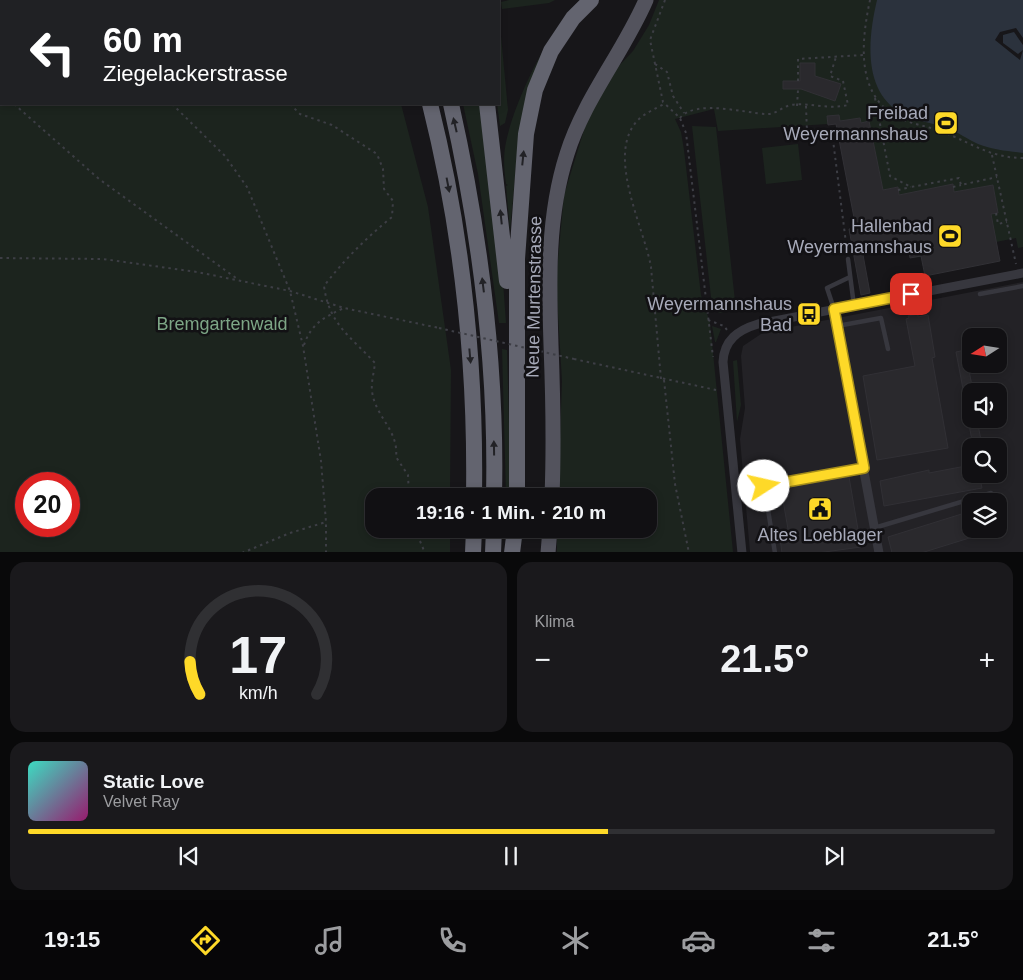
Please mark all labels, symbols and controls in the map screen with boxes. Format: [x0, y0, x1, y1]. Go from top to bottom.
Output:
icon: left [20, 20, 85, 85]
text: 60 m [103, 20, 183, 59]
text: Ziegelackerstrasse [103, 61, 288, 86]
place label: Freibad Weyermannshaus [783, 103, 928, 144]
sports icon: Freibad Weyermannshaus [933, 110, 959, 136]
one-way arrow [451, 117, 459, 133]
one-way arrow [519, 150, 527, 166]
one-way arrow [444, 178, 452, 194]
one-way arrow [497, 209, 505, 225]
street label: Neue Murtenstrasse [523, 216, 545, 378]
place label: Hallenbad Weyermannshaus [787, 216, 932, 257]
sports icon: Hallenbad Weyermannshaus [937, 223, 963, 249]
pin [890, 273, 932, 315]
one-way arrow [479, 277, 487, 293]
icon: arrive [897, 280, 925, 308]
place label: Weyermannshaus Bad [647, 294, 792, 335]
bus stop icon: Weyermannshaus Bad [796, 301, 822, 327]
park label: Bremgartenwald [156, 314, 288, 334]
north arrow [962, 328, 1008, 372]
map controls [962, 328, 1007, 538]
one-way arrow [466, 349, 474, 365]
button: sound [962, 383, 1007, 428]
button: search [962, 438, 1007, 483]
one-way arrow [490, 439, 498, 455]
position arrow [737, 459, 789, 511]
speed limit sign: 20 [15, 472, 80, 537]
button: layers [962, 493, 1007, 538]
public building icon: Altes Loeblager [807, 496, 833, 522]
text: 19:16 · 1 Min. · 210 m [416, 502, 606, 523]
place label: Altes Loeblager [757, 525, 883, 545]
text: Klima [535, 613, 575, 630]
text: 17 [229, 626, 287, 684]
text: 21.5° [720, 638, 809, 680]
text: − [535, 644, 551, 675]
text: + [979, 644, 995, 675]
text: km/h [239, 683, 278, 703]
text: Static Love [103, 771, 204, 792]
text: Velvet Ray [103, 793, 179, 810]
icon: previous [175, 842, 203, 870]
icon: pause [497, 842, 525, 870]
icon: next [820, 842, 848, 870]
icon: directions [188, 923, 223, 958]
icon: music [312, 923, 347, 958]
icon: phone [435, 923, 470, 958]
icon: climate [558, 923, 593, 958]
icon: car [681, 923, 716, 958]
icon: filters [804, 923, 839, 958]
text: 19:15 [44, 927, 100, 952]
text: 21.5° [927, 927, 979, 952]

